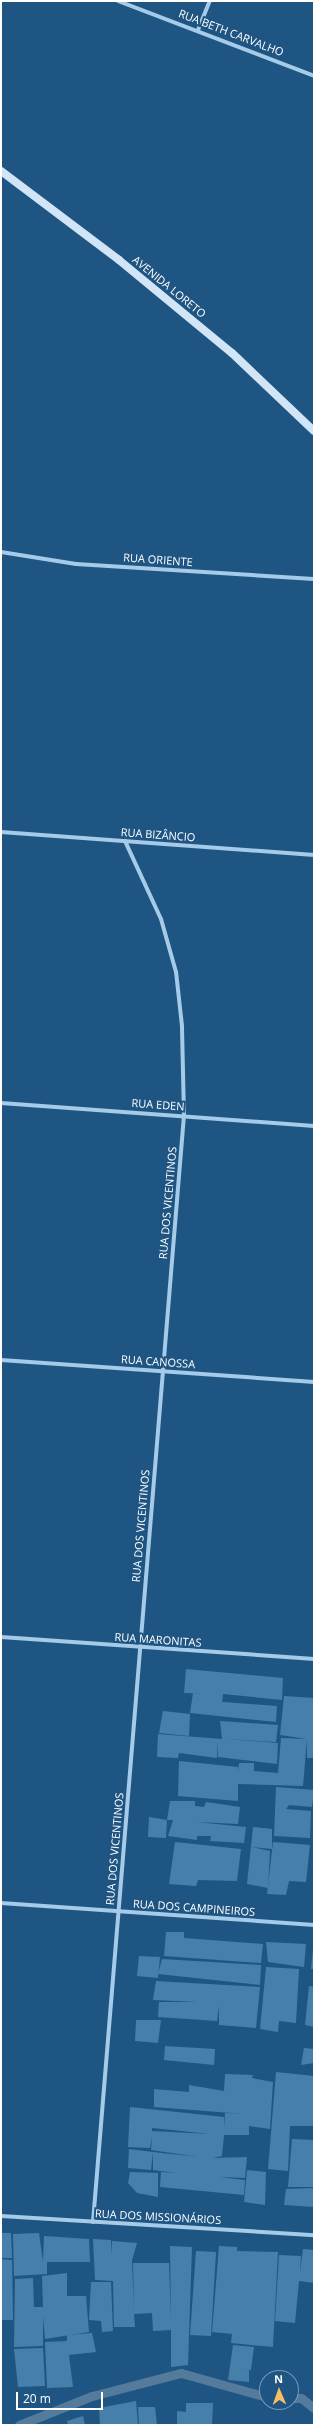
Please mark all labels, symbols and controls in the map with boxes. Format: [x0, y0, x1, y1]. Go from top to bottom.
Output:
street label: RUA BETH CARVALHO [177, 7, 285, 59]
street label: AVENIDA LORETO [130, 253, 208, 321]
street label: RUA ORIENTE [123, 551, 193, 569]
street label: RUA BIZÂNCIO [120, 826, 196, 844]
street label: RUA EDEN [131, 1097, 185, 1113]
street label: RUA DOS VICENTINOS [157, 1146, 179, 1260]
street label: RUA CANOSSA [120, 1353, 196, 1371]
street label: RUA DOS VICENTINOS [130, 1469, 152, 1583]
street label: RUA MARONITAS [114, 1630, 202, 1650]
street label: RUA DOS VICENTINOS [104, 1792, 126, 1906]
street label: RUA DOS CAMPINEIROS [133, 1897, 255, 1919]
street label: RUA DOS MISSIONÁRIOS [95, 2207, 221, 2227]
north arrow [259, 2370, 299, 2410]
text: N [274, 2371, 283, 2386]
scale bar [18, 2384, 105, 2410]
text: 20 m [23, 2390, 51, 2407]

